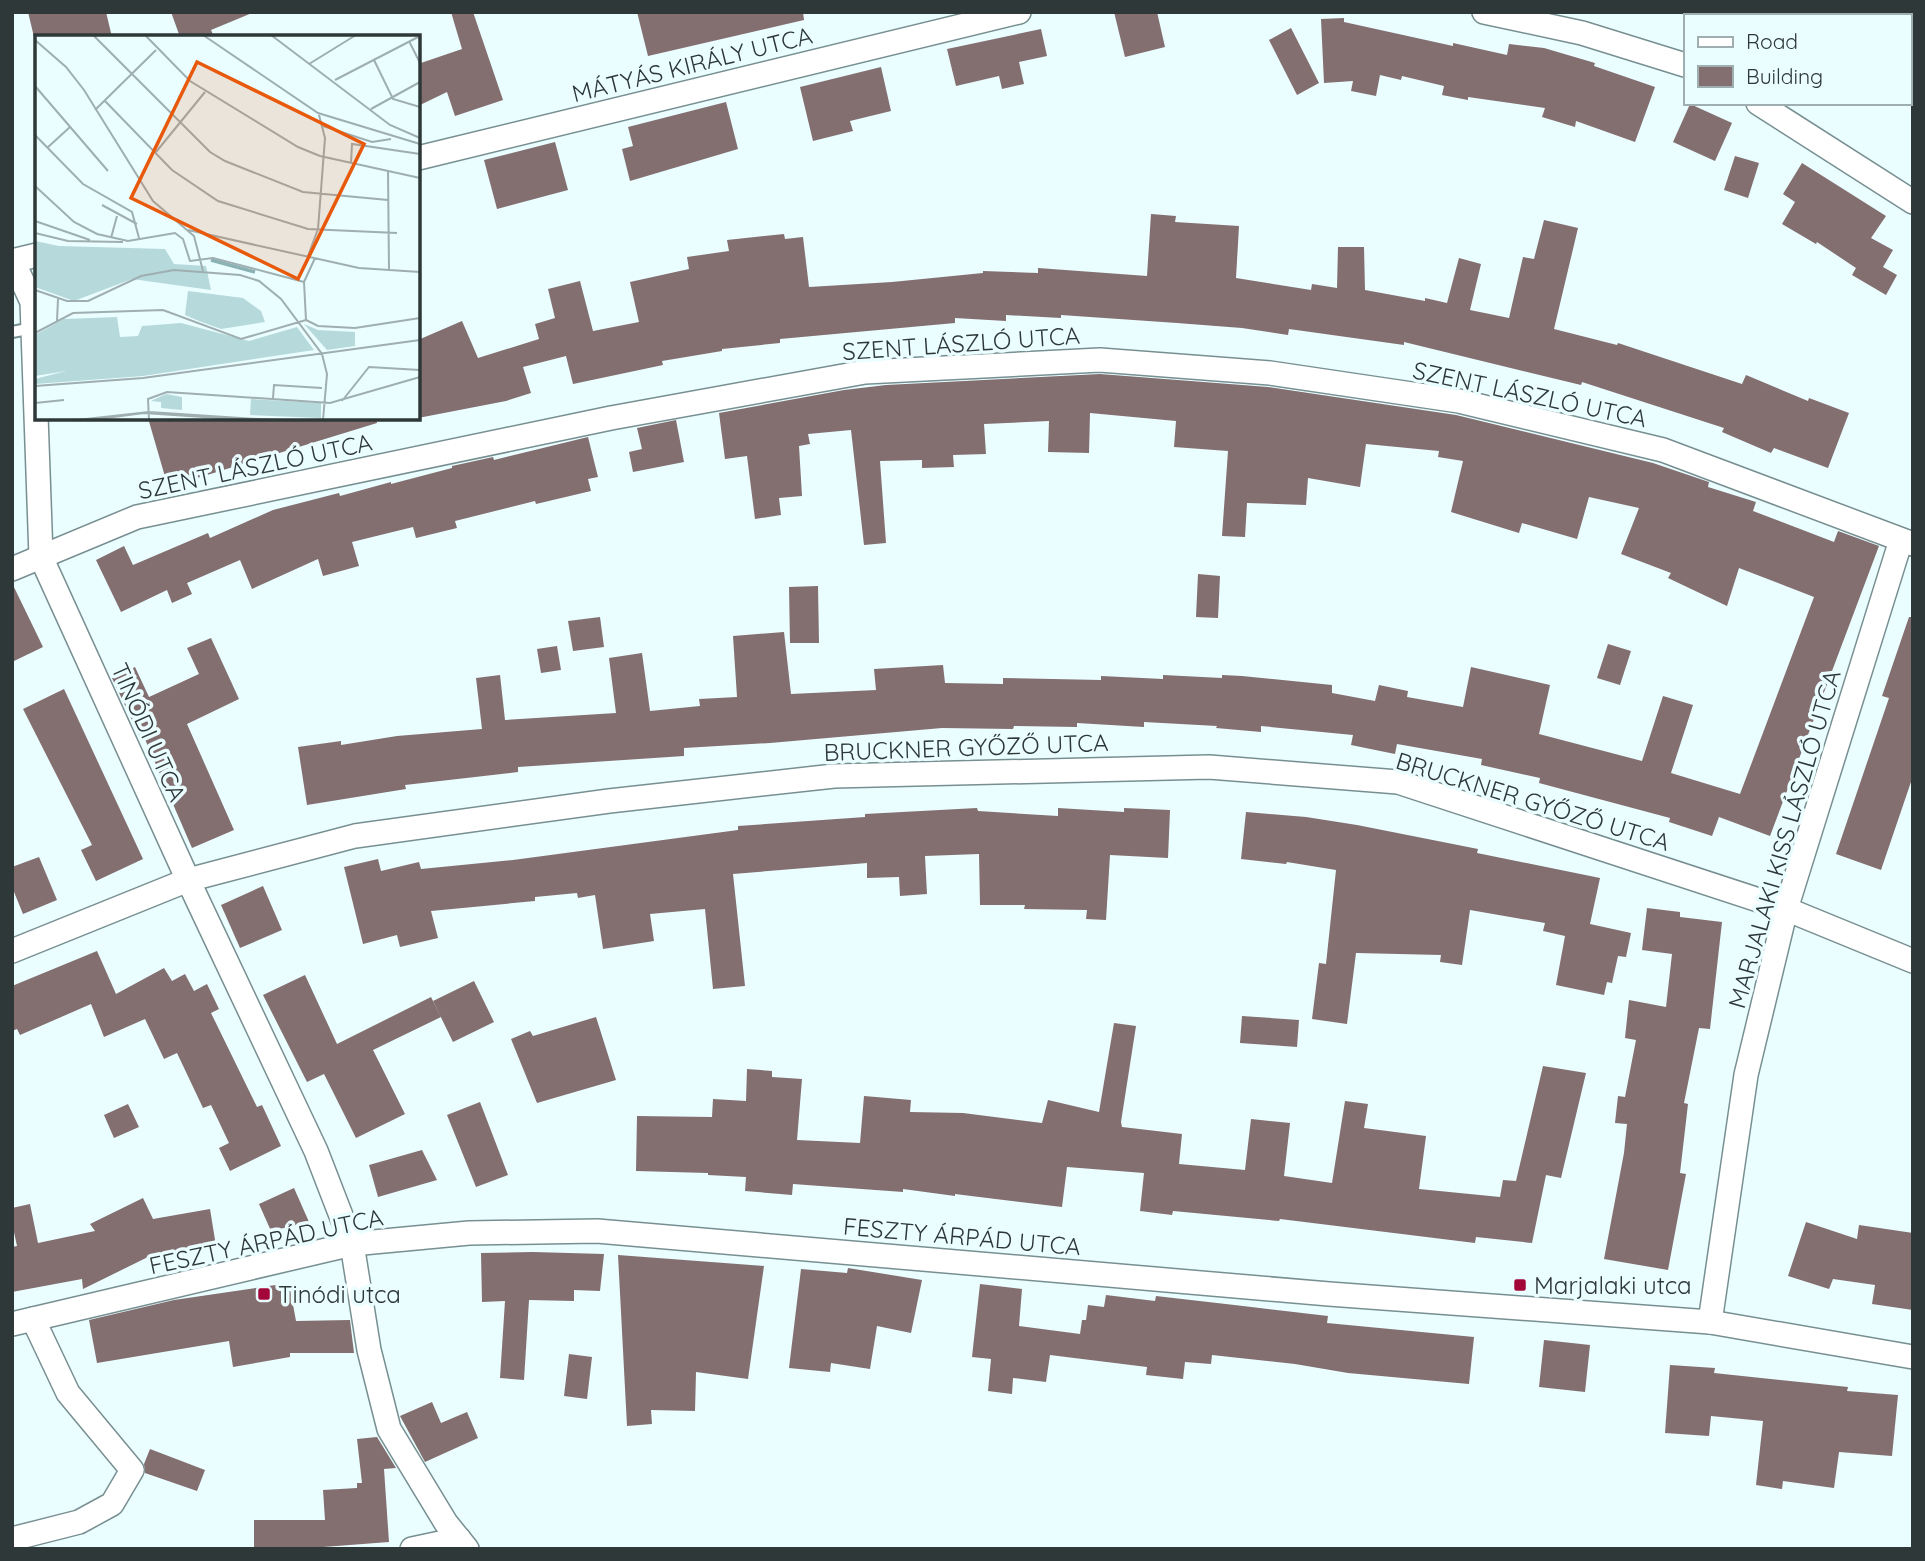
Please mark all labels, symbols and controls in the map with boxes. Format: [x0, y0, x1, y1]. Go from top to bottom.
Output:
legend [1684, 14, 1911, 105]
street label: MÁTYÁS KIRÁLY UTCA [569, 20, 815, 108]
text: Road [1746, 28, 1798, 54]
inset map [35, 35, 420, 420]
text: Building [1746, 63, 1823, 89]
street label: SZENT LÁSZLÓ UTCA [841, 320, 1081, 366]
street label: SZENT LÁSZLÓ UTCA [1410, 355, 1650, 433]
street label: SZENT LÁSZLÓ UTCA [135, 427, 375, 505]
street label: TINÓDI UTCA [105, 658, 193, 806]
street label: MARJALAKI KISS LÁSZLÓ UTCA [1721, 666, 1847, 1012]
street label: BRUCKNER GYŐZŐ UTCA [823, 727, 1109, 767]
street label: BRUCKNER GYŐZŐ UTCA [1392, 745, 1674, 857]
street label: FESZTY ÁRPÁD UTCA [146, 1202, 386, 1280]
street label: FESZTY ÁRPÁD UTCA [842, 1211, 1082, 1261]
place label: Marjalaki utca [1534, 1270, 1692, 1300]
marker: Marjalaki utca [1512, 1277, 1528, 1293]
place label: Tinódi utca [278, 1279, 401, 1309]
marker: Tinódi utca [256, 1286, 272, 1302]

